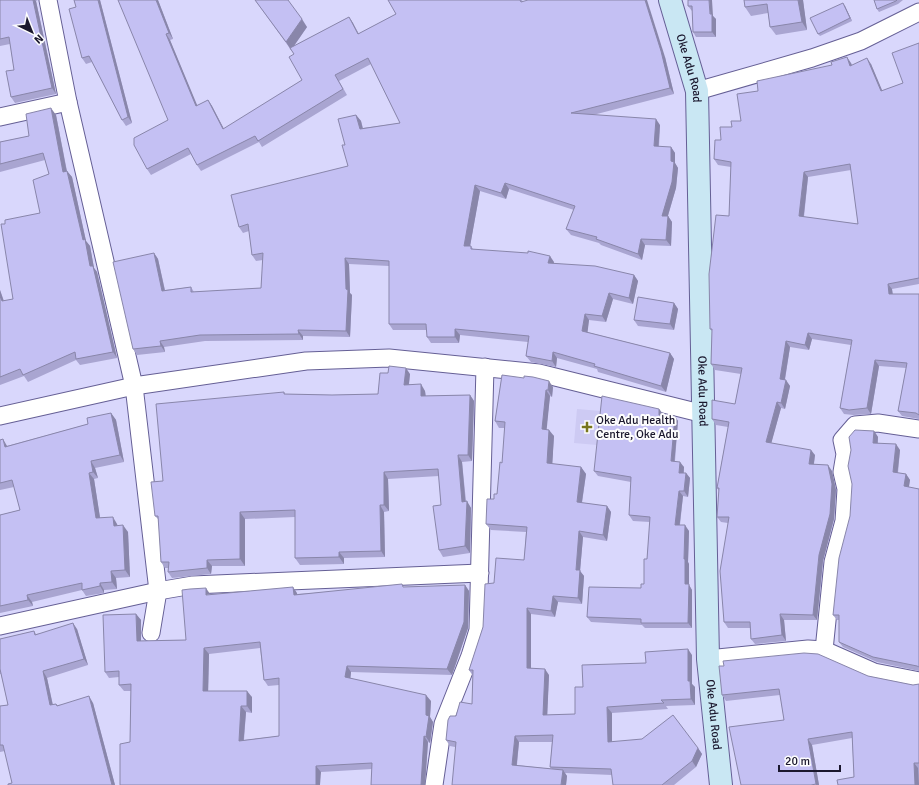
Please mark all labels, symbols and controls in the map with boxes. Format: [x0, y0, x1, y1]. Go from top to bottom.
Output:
north arrow [12, 12, 52, 52]
text: N [31, 32, 46, 46]
street label: Oke Adu Road [672, 32, 704, 103]
street label: Oke Adu Road [694, 355, 710, 427]
place label: Oke Adu Health Centre, Oke Adu [596, 413, 678, 442]
marker: Oke Adu Health Centre, Oke Adu [581, 421, 593, 433]
street label: Oke Adu Road [702, 679, 724, 751]
scale bar [779, 747, 840, 773]
text: 20 m [785, 754, 810, 769]

